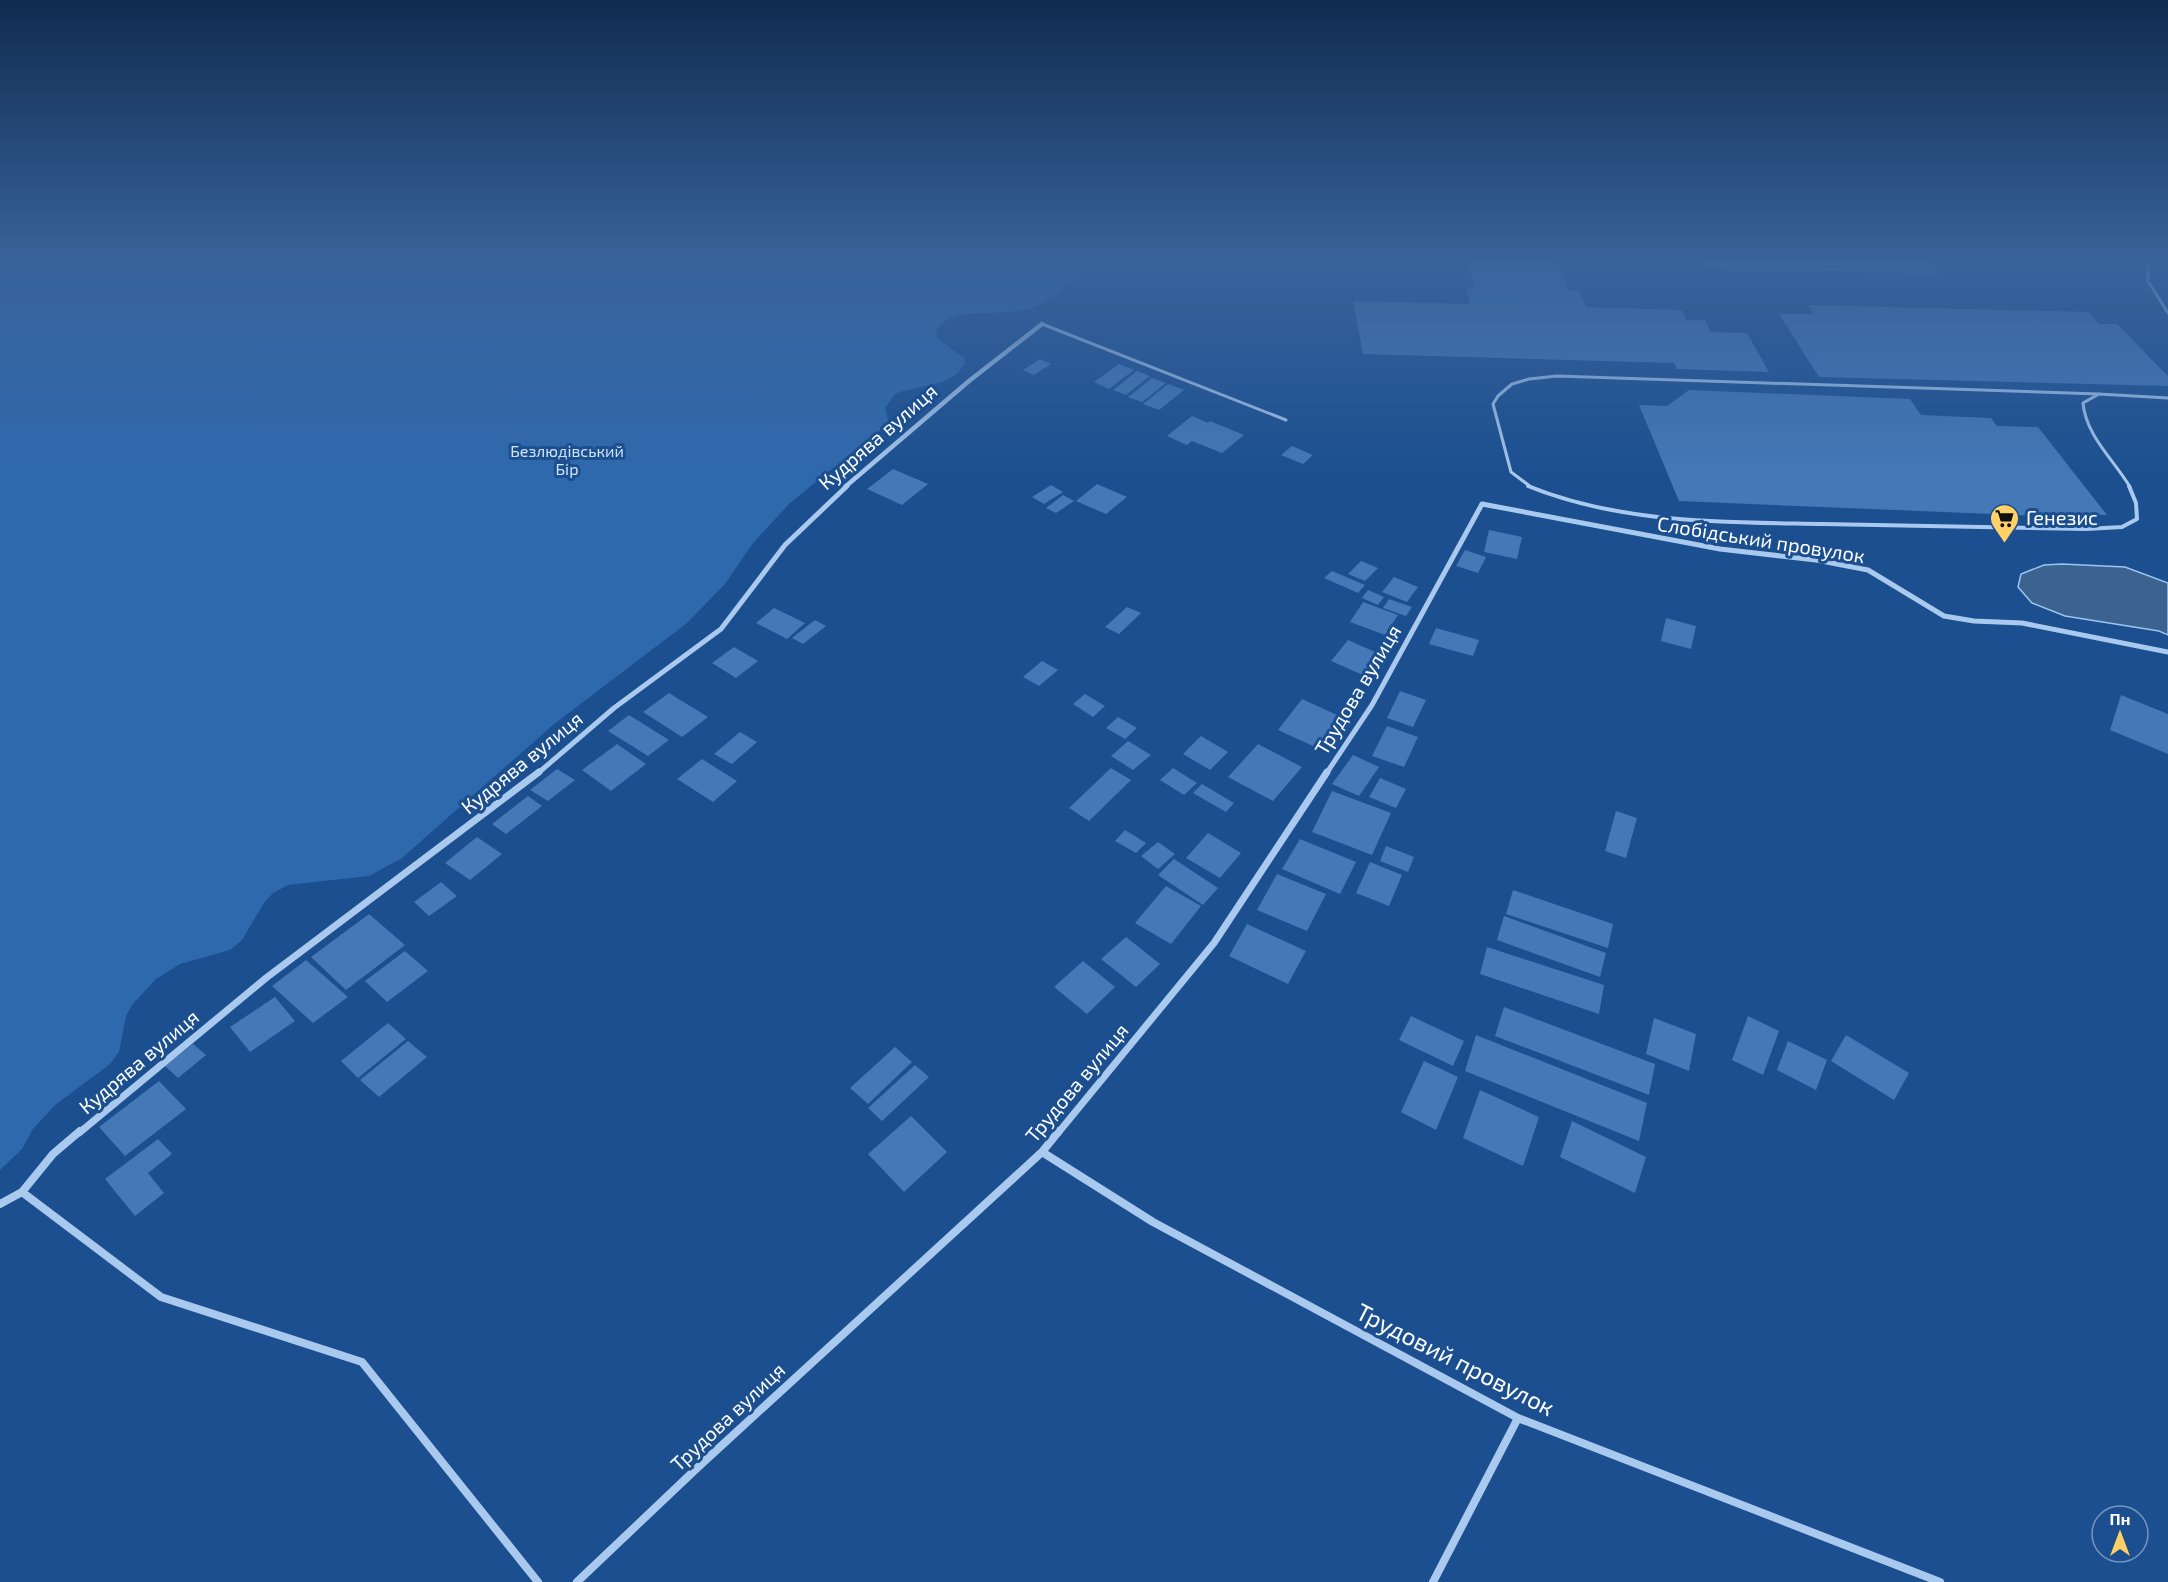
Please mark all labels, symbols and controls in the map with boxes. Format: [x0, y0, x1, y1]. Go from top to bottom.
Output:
street label: Кудрява вулиця [813, 378, 942, 495]
park label: Безлюдівський Бір [510, 441, 624, 478]
supermarket icon: Генезис [1989, 502, 2021, 544]
place label: Генезис [2026, 505, 2098, 529]
street label: Слобідський провулок [1655, 511, 1867, 568]
street label: Трудова вулиця [1309, 620, 1406, 759]
street label: Кудрява вулиця [456, 706, 587, 819]
street label: Кудрява вулиця [74, 1004, 204, 1119]
street label: Трудова вулиця [1020, 1018, 1134, 1147]
street label: Трудовий провулок [1351, 1296, 1560, 1422]
street label: Трудова вулиця [665, 1357, 790, 1476]
north arrow [2090, 1504, 2150, 1564]
text: Пн [2110, 1509, 2130, 1528]

